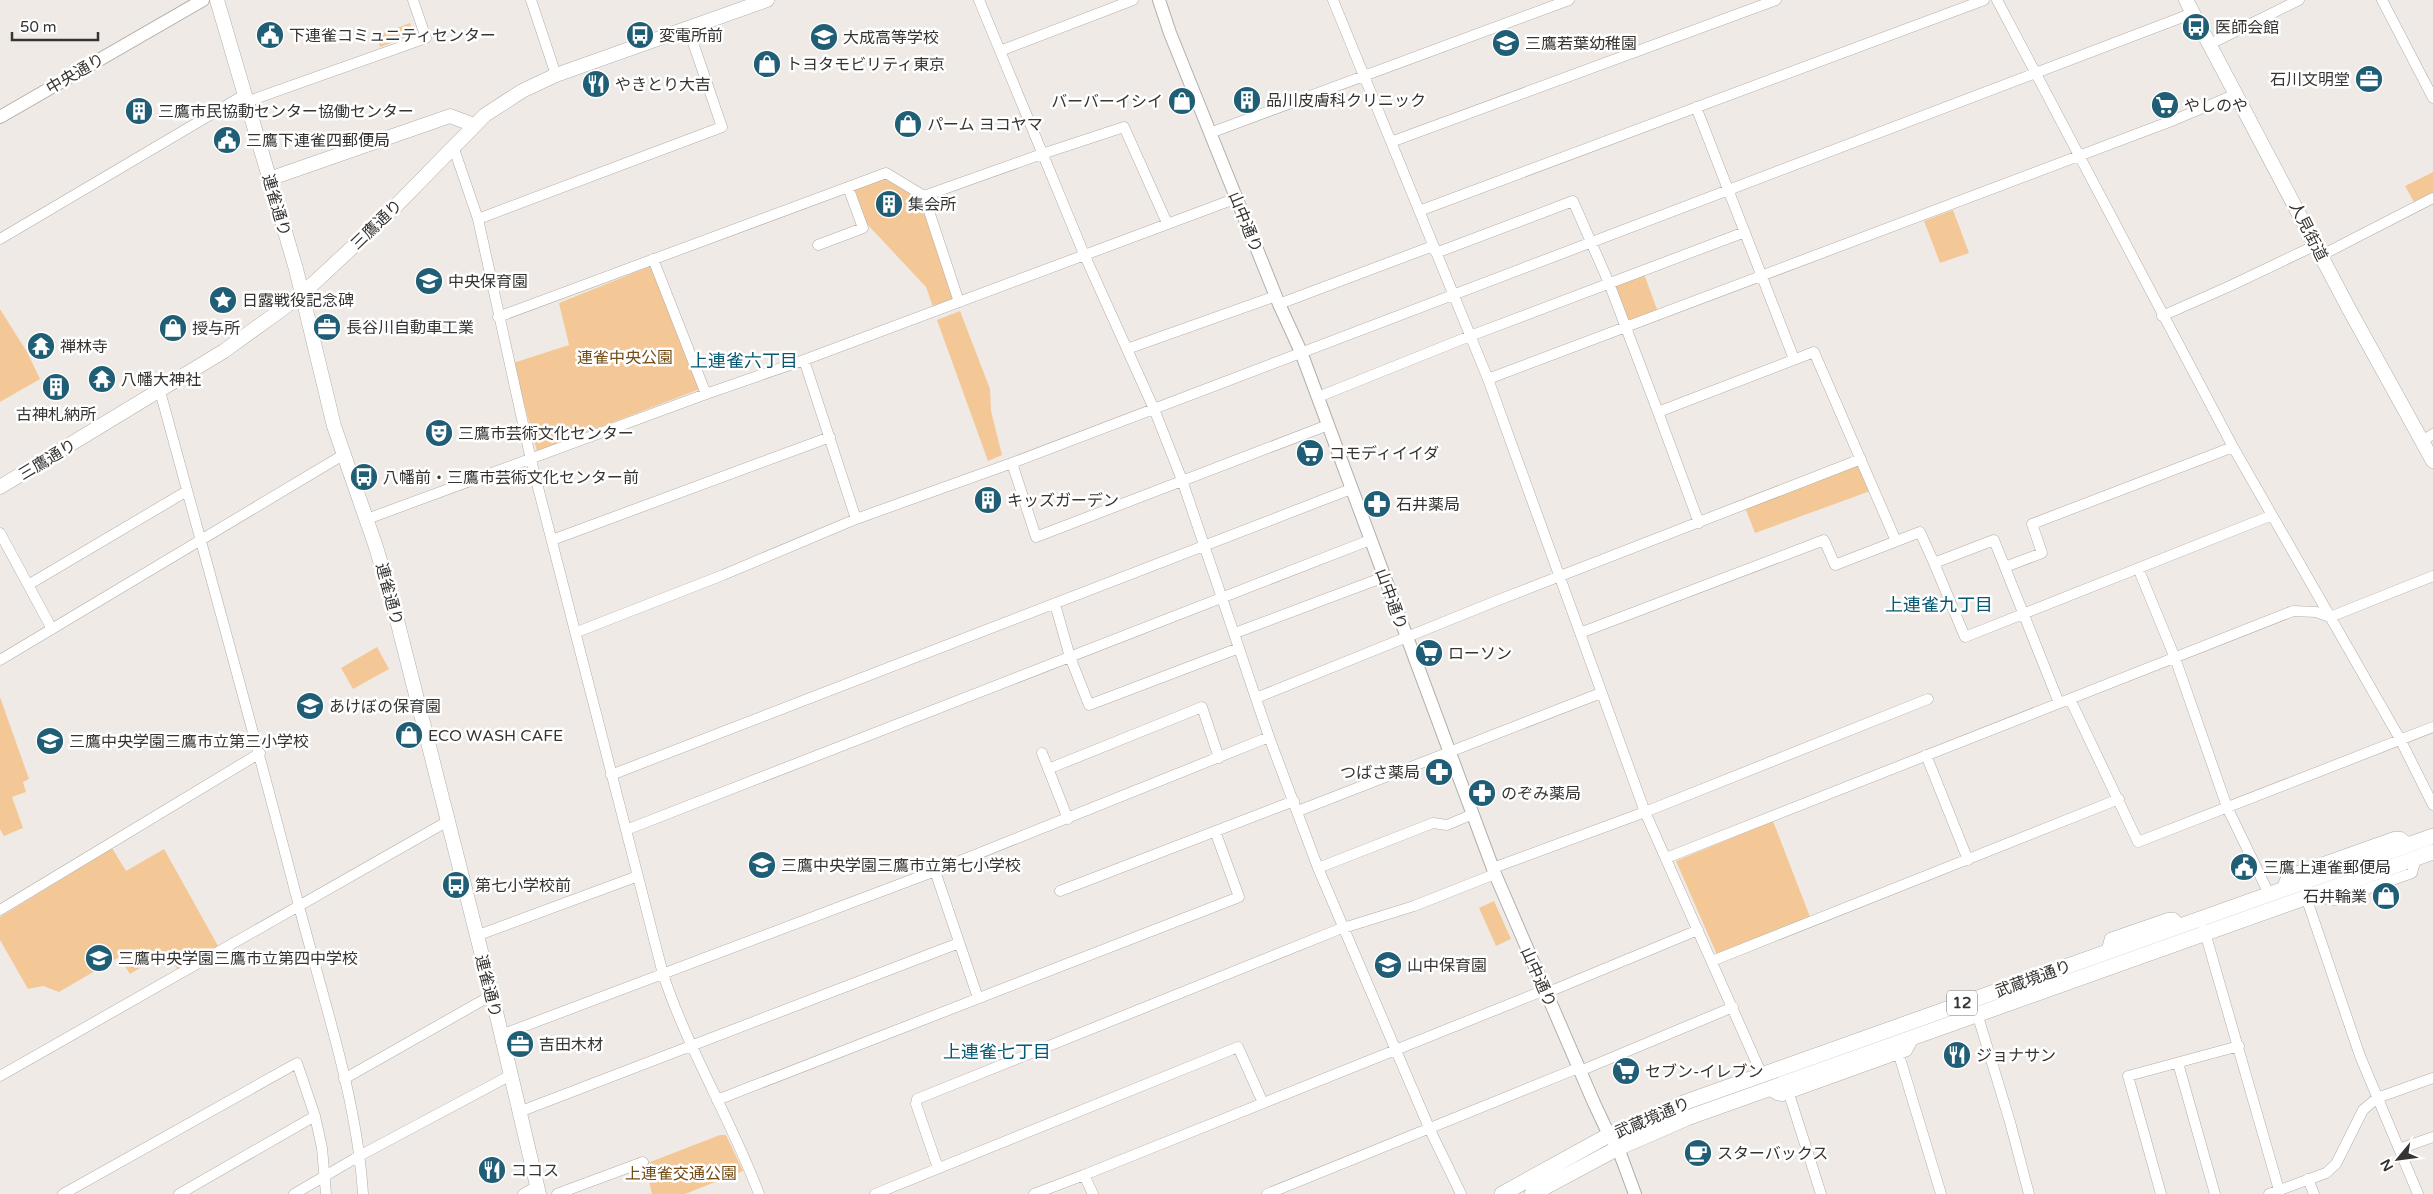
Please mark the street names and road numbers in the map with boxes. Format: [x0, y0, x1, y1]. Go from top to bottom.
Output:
street label: 中央通り [43, 49, 108, 99]
street label: 連雀通り [258, 172, 294, 239]
street label: 山中通り [1224, 189, 1266, 256]
street label: 三鷹通り [347, 195, 407, 254]
street label: 人見街道 [2285, 198, 2332, 265]
street label: 三鷹通り [15, 435, 80, 485]
street label: 連雀通り [371, 561, 407, 628]
street label: 山中通り [1371, 566, 1411, 633]
street label: 山中通り [1516, 944, 1560, 1011]
street label: 連雀通り [471, 953, 505, 1020]
street label: 武蔵境通り [1992, 956, 2074, 1002]
road number: 12 [1947, 990, 1977, 1016]
street label: 武蔵境通り [1612, 1093, 1693, 1143]

